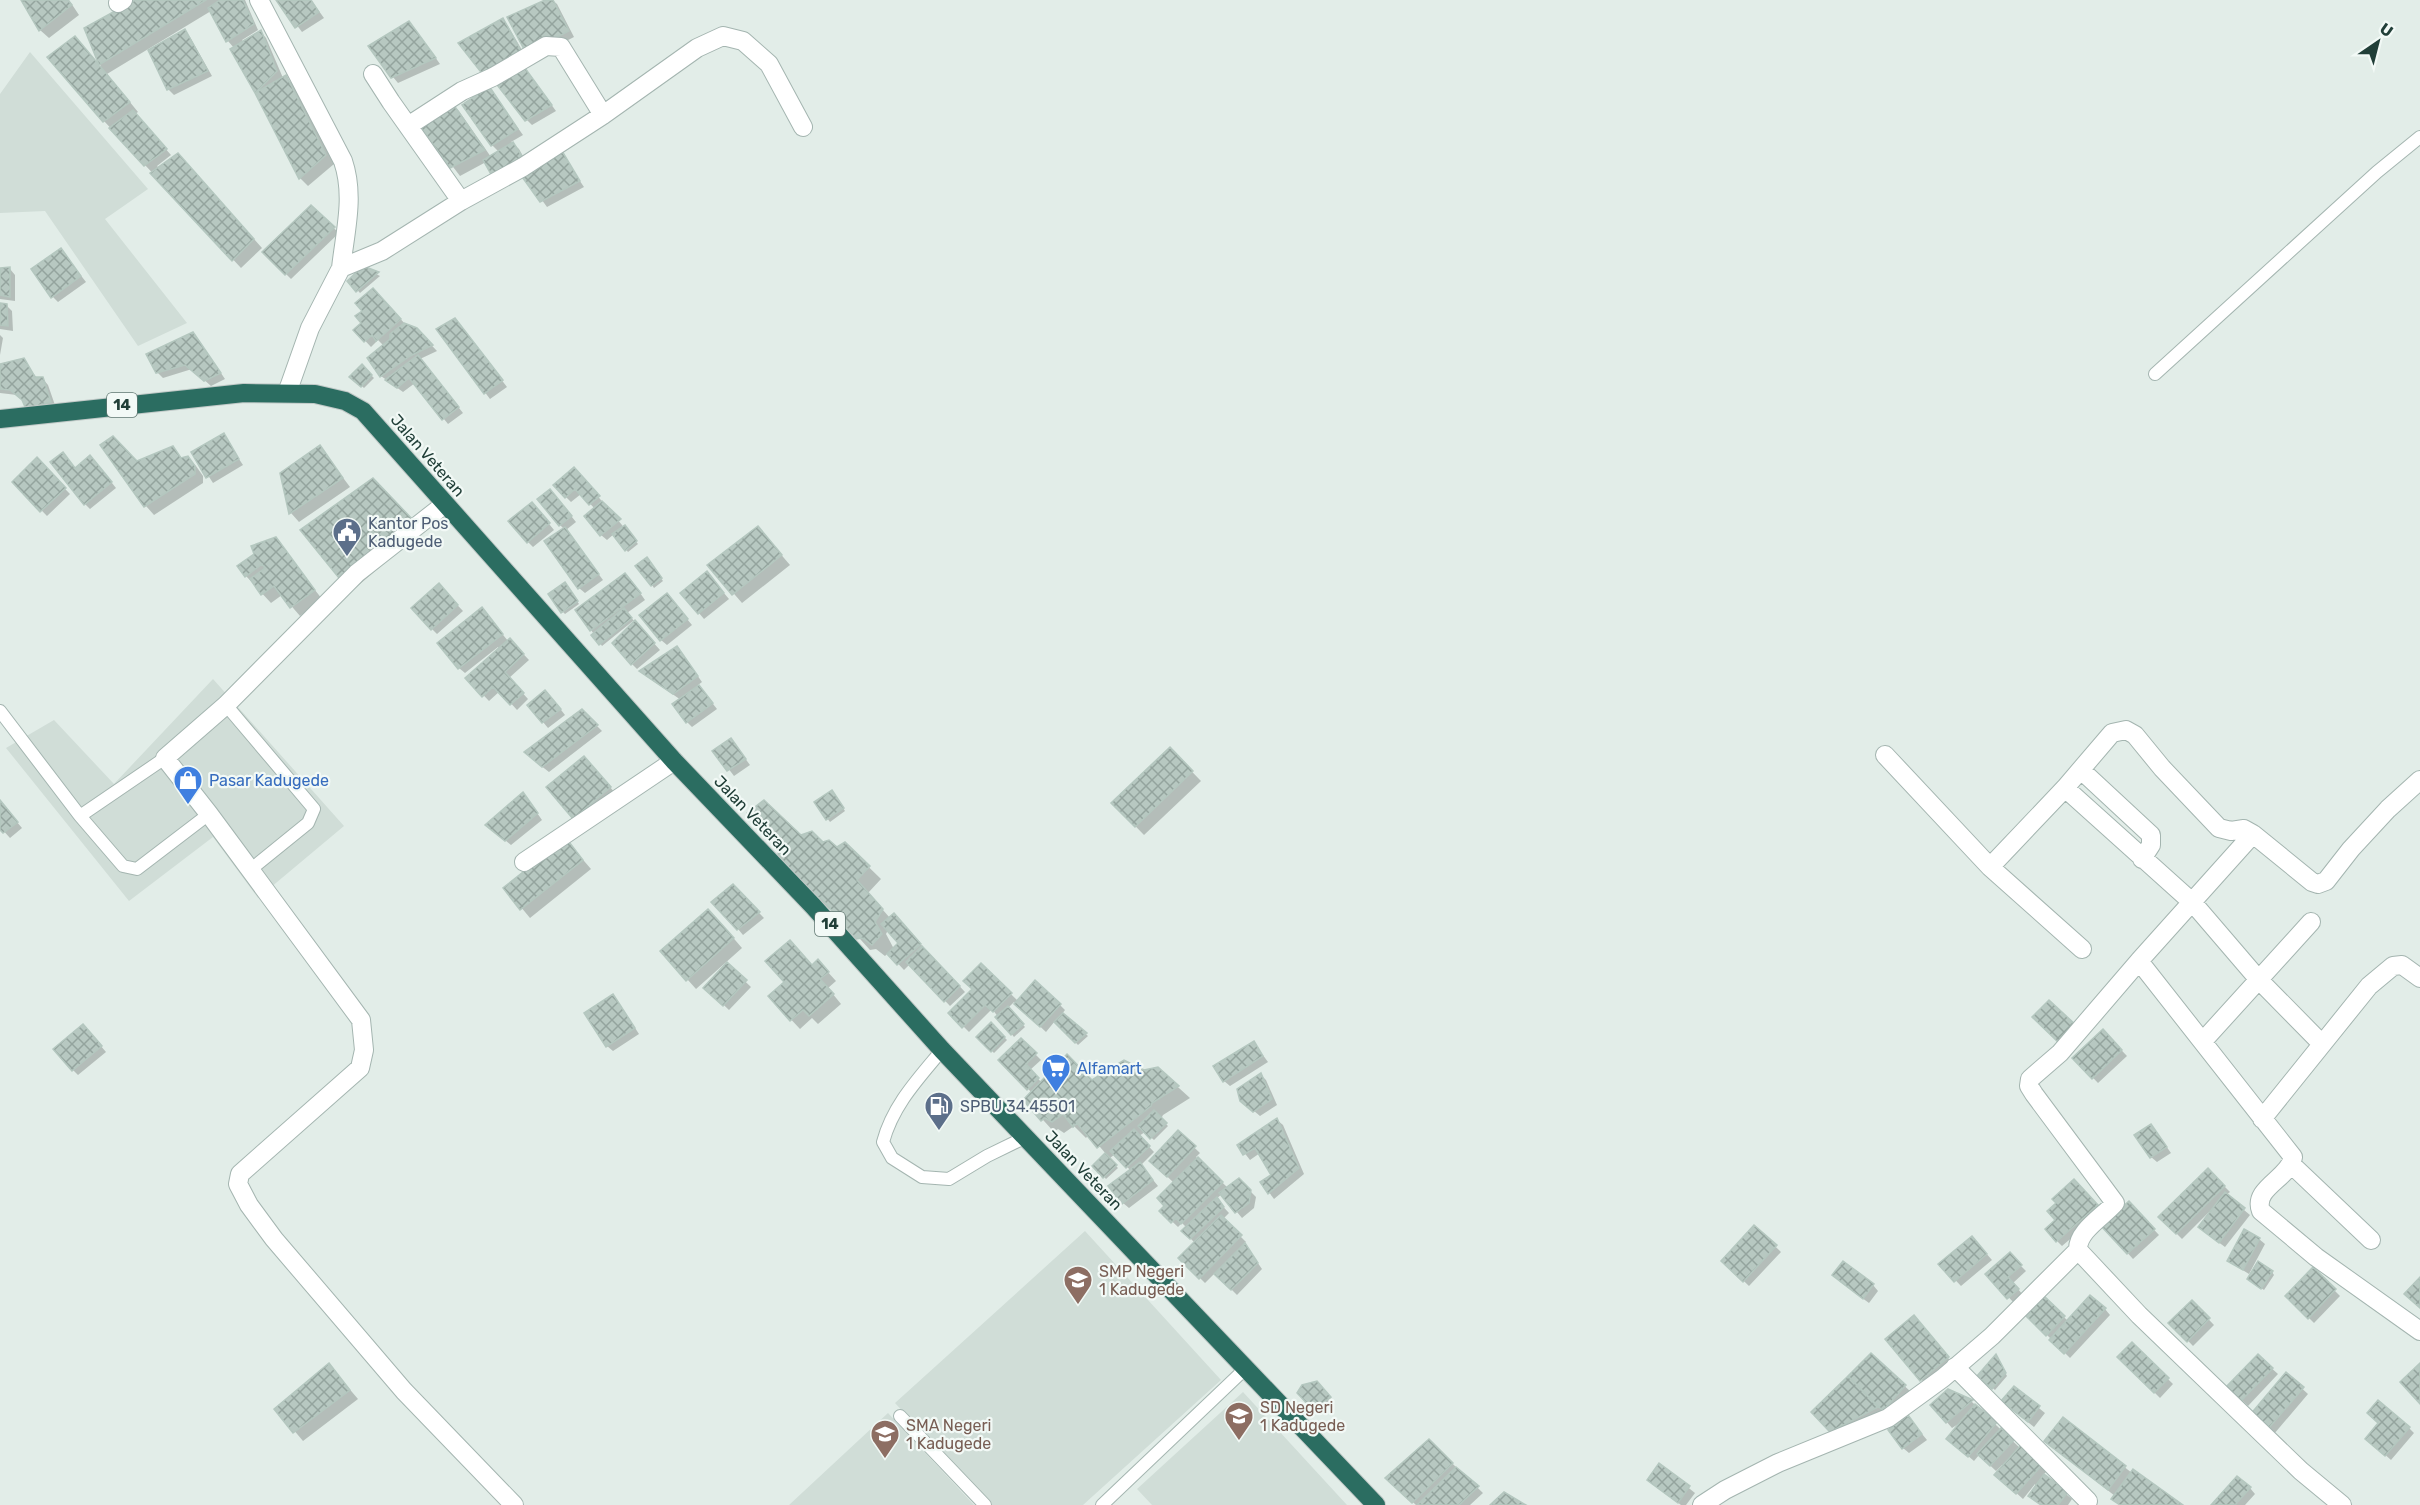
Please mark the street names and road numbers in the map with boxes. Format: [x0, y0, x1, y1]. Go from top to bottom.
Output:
road number: 14 [107, 393, 137, 417]
street label: Jalan Veteran [387, 410, 469, 500]
street label: Jalan Veteran [710, 772, 795, 859]
road number: 14 [815, 912, 845, 936]
street label: Jalan Veteran [1041, 1127, 1126, 1214]

